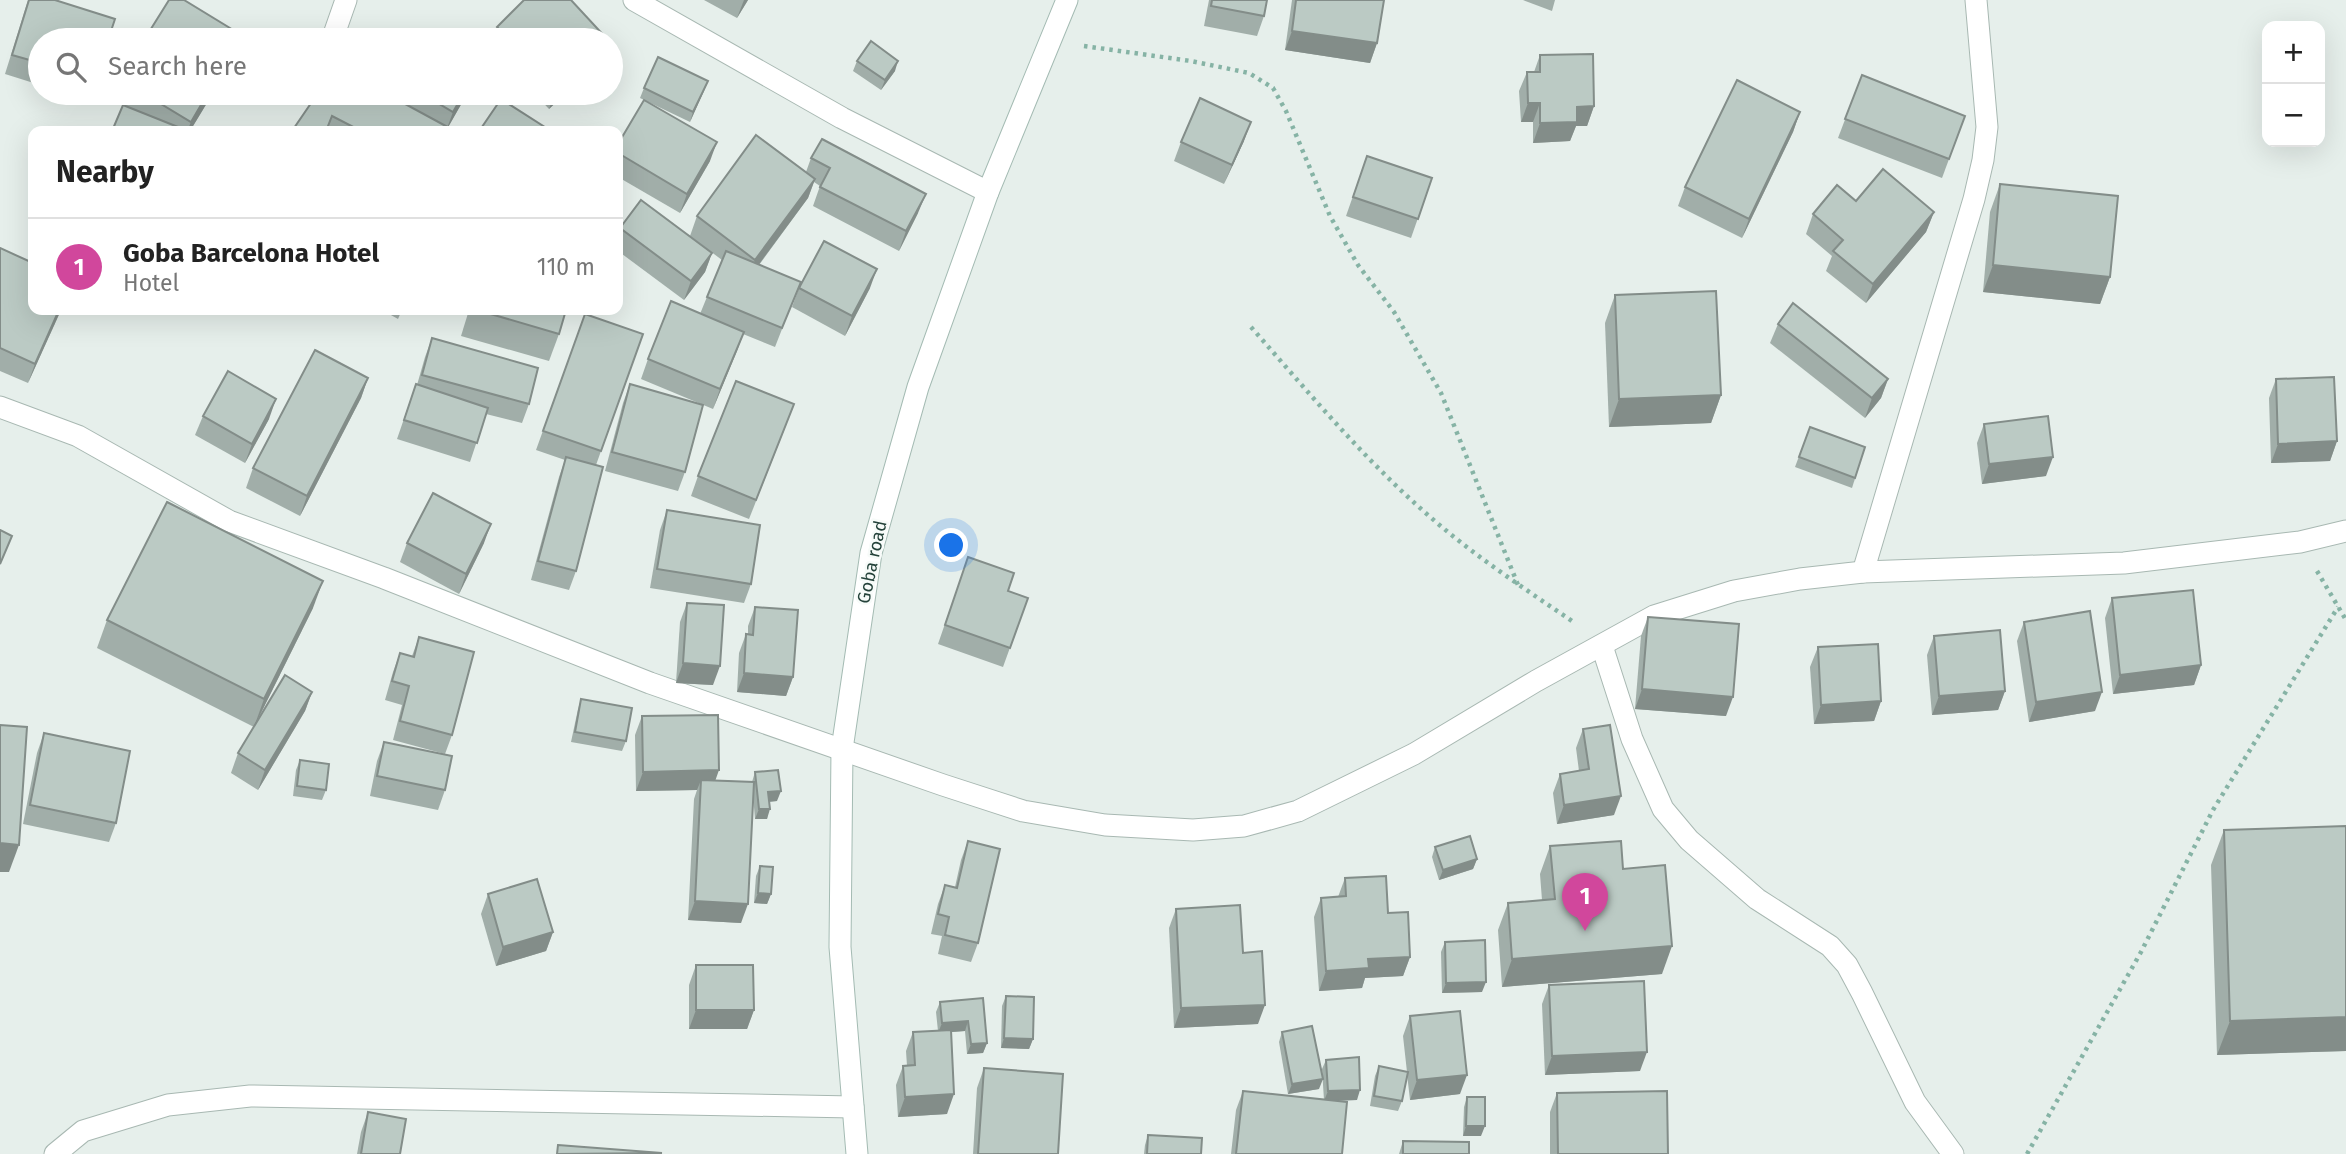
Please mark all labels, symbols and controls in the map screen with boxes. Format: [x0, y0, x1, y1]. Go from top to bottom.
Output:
map controls [2262, 21, 2325, 147]
button: + [2262, 21, 2325, 84]
search box [28, 28, 623, 105]
icon: search [52, 48, 90, 86]
text: Search here [108, 51, 247, 82]
button: − [2262, 84, 2325, 147]
text: Nearby [56, 154, 154, 190]
text: Goba Barcelona Hotel [123, 238, 379, 269]
text: 1 [74, 253, 84, 281]
text: 110 m [537, 253, 595, 281]
text: Hotel [123, 269, 179, 297]
street label: Goba road [852, 519, 892, 605]
your location [934, 528, 968, 562]
pin: 1 [1562, 873, 1608, 931]

